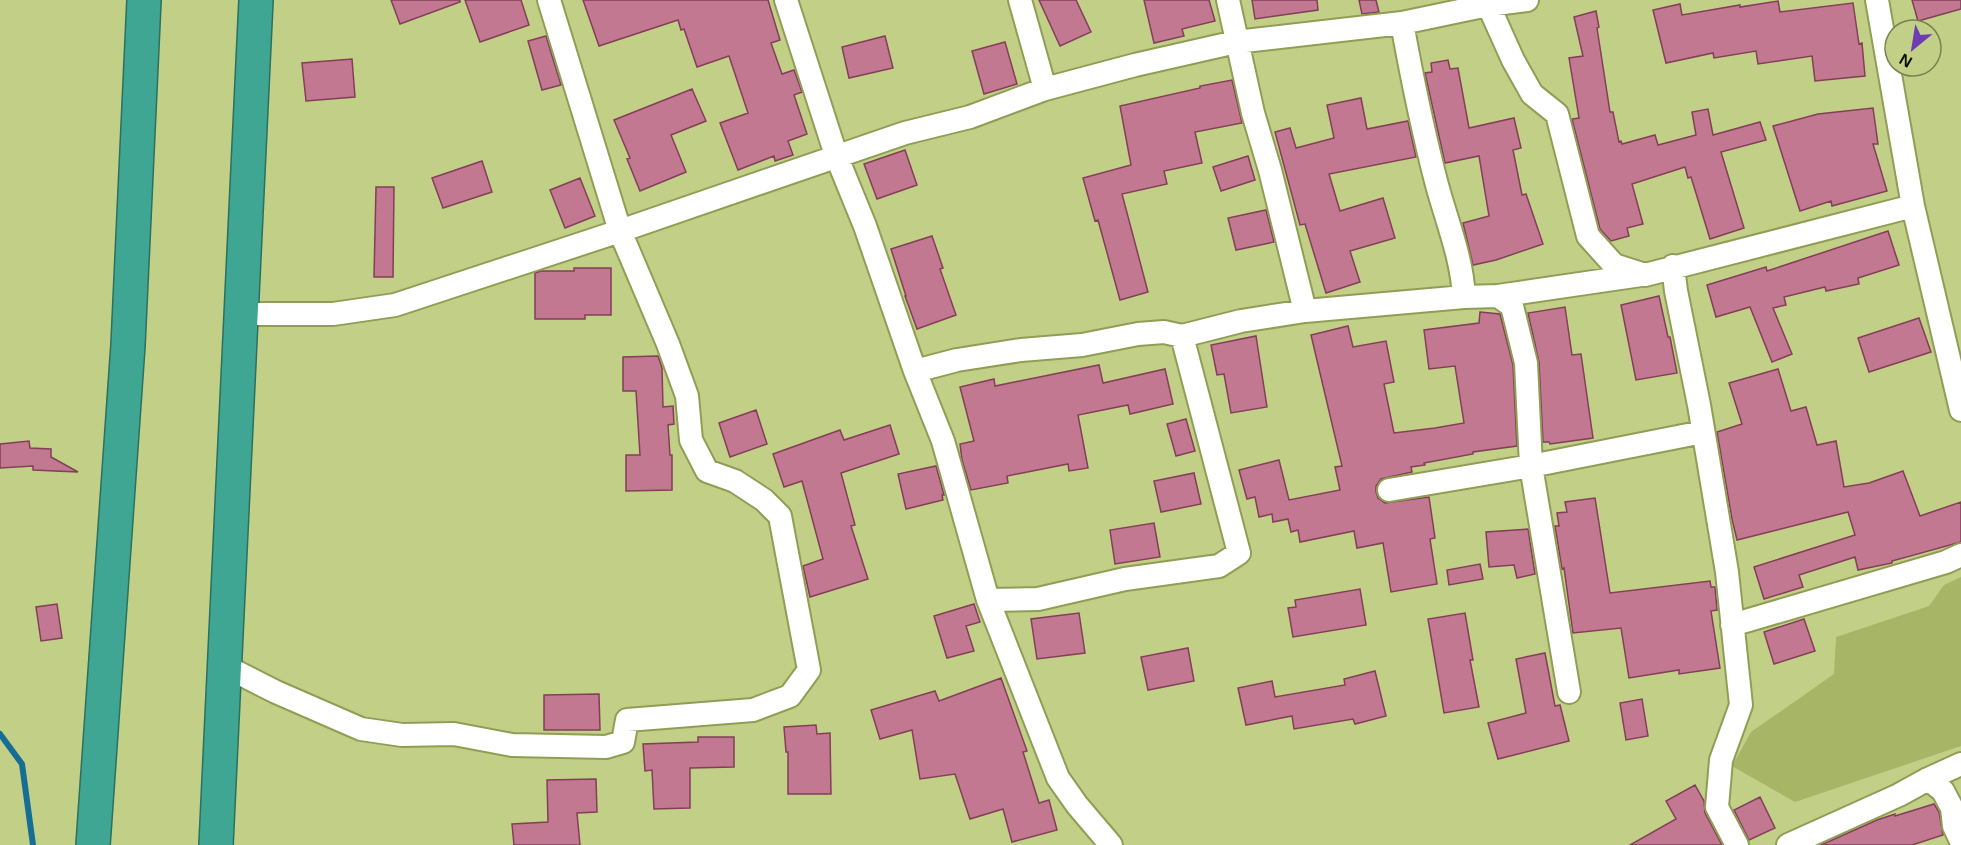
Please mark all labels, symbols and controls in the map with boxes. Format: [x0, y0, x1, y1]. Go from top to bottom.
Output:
north arrow [1883, 18, 1943, 78]
text: N [1896, 50, 1915, 71]

